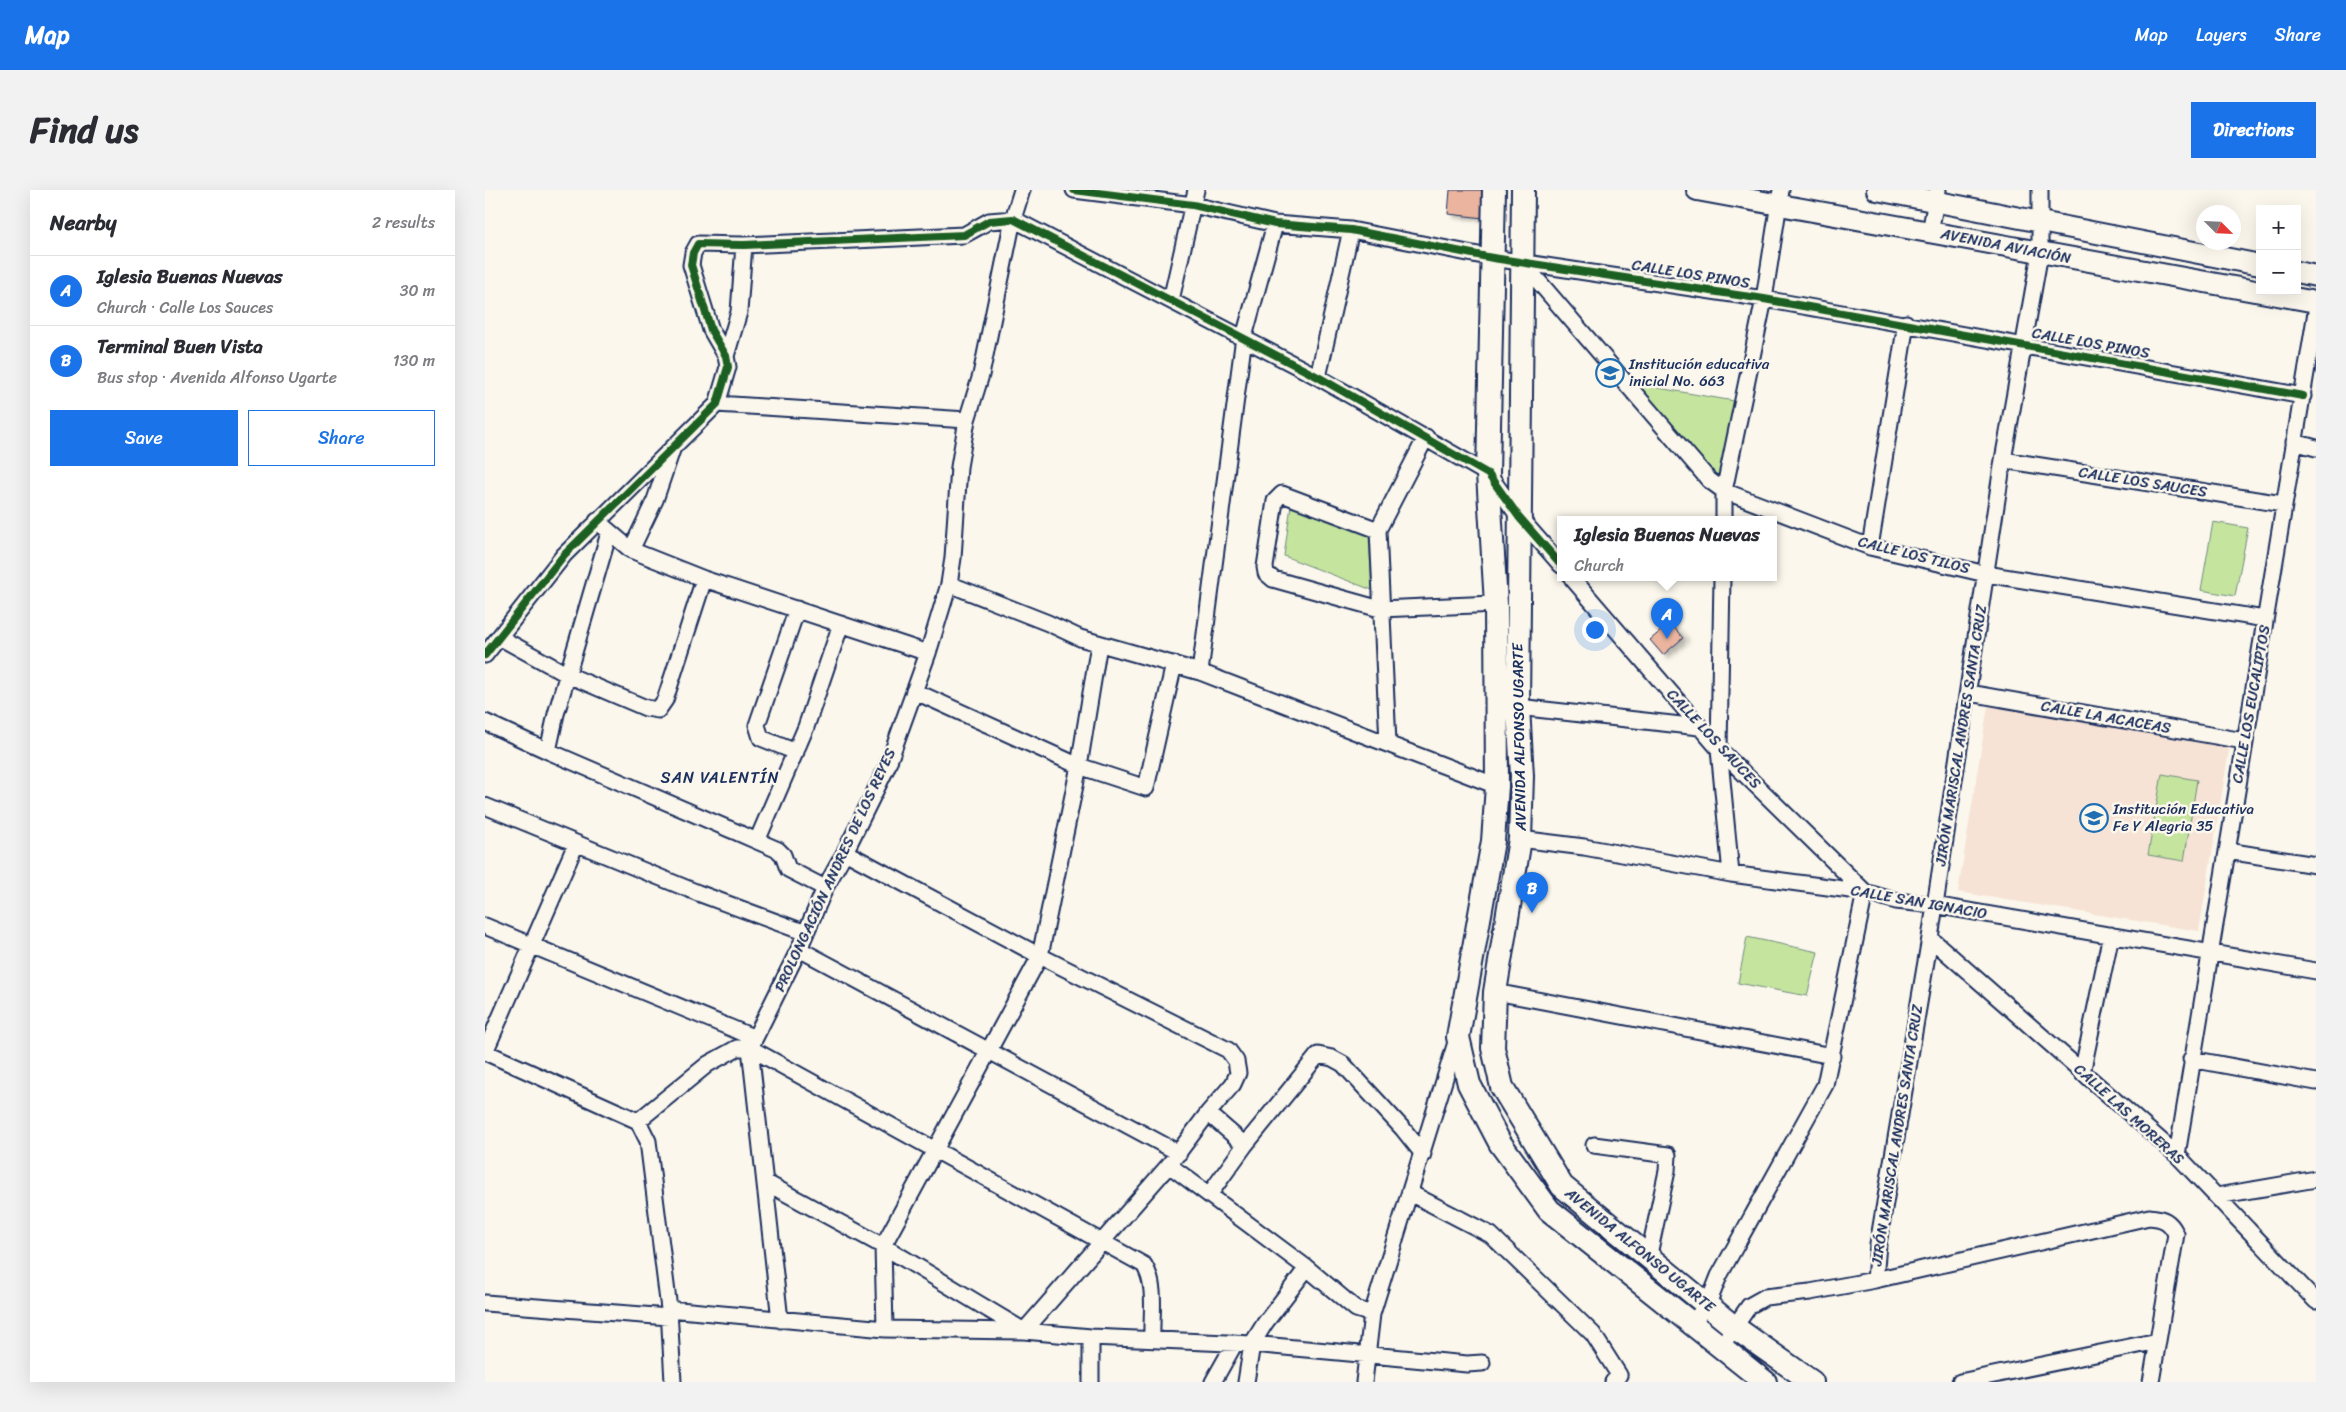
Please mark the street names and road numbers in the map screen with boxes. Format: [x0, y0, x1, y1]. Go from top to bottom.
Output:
street label: AVENIDA AVIACIÓN [1938, 220, 2074, 271]
street label: CALLE LOS PINOS [1630, 252, 1753, 296]
street label: CALLE LOS PINOS [2030, 320, 2153, 366]
street label: CALLE LOS SAUCES [2077, 459, 2210, 505]
street label: CALLE LOS TILOS [1855, 529, 1973, 582]
street label: JIRÓN MARISCAL ANDRES SANTA CRUZ [1927, 602, 1995, 869]
street label: CALLE LOS EUCALIPTOS [2224, 622, 2278, 785]
street label: AVENIDA ALFONSO UGARTE [1504, 641, 1534, 832]
street label: CALLE LOS SAUCES [1660, 683, 1768, 796]
street label: CALLE LA ACACEAS [2039, 693, 2174, 741]
street label: PROLONGACIÓN ANDRES DE LOS REYES [767, 743, 903, 996]
street label: CALLE SAN IGNACIO [1849, 877, 1989, 927]
street label: JIRÓN MARISCAL ANDRES SANTA CRUZ [1863, 1002, 1931, 1269]
street label: CALLE LAS MORERAS [2068, 1057, 2190, 1171]
street label: AVENIDA ALFONSO UGARTE [1558, 1180, 1722, 1320]

